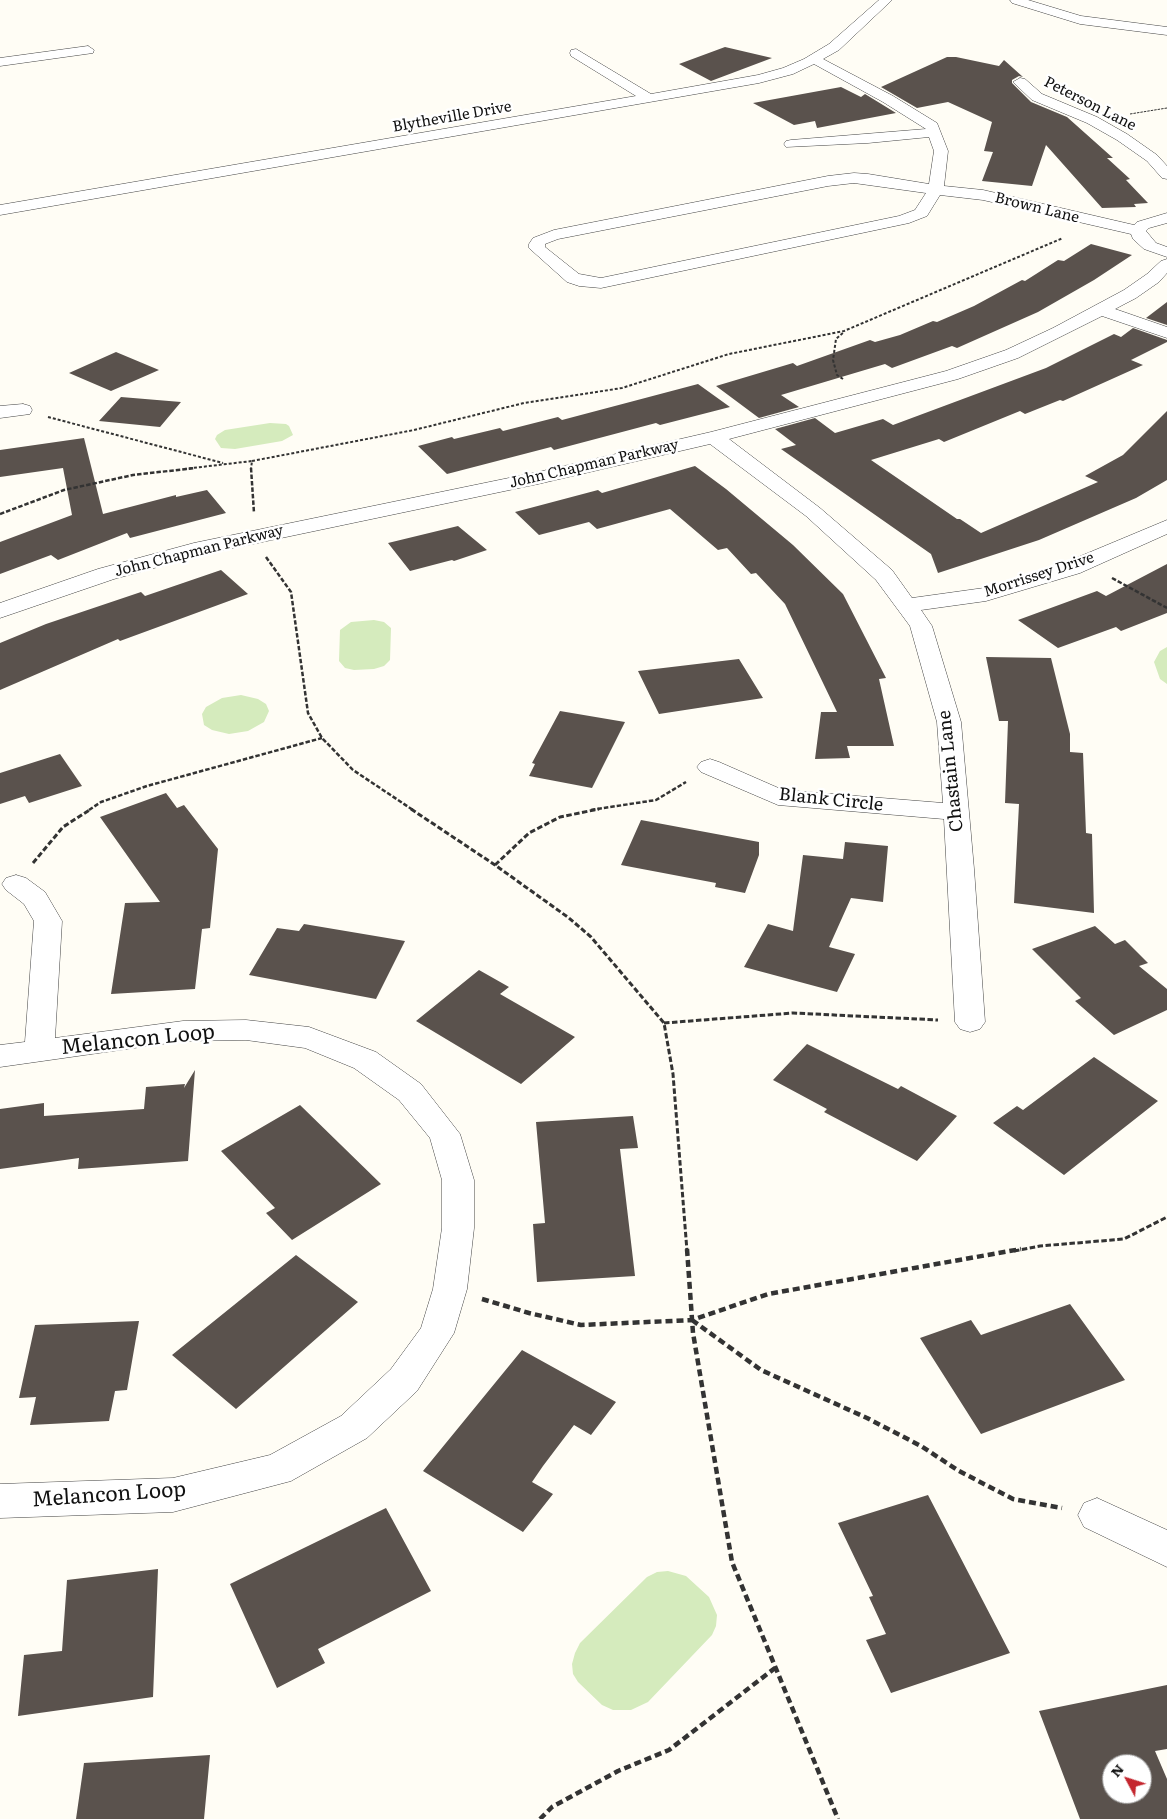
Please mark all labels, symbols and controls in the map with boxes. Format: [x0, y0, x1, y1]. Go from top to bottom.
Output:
street label: Peterson Lane [1041, 73, 1139, 135]
street label: Blytheville Drive [391, 98, 513, 136]
street label: Brown Lane [993, 189, 1081, 227]
street label: John Chapman Parkway [508, 436, 680, 492]
street label: John Chapman Parkway [113, 521, 285, 581]
street label: Morrissey Drive [982, 549, 1096, 601]
street label: Chastain Lane [934, 709, 968, 833]
street label: Blank Circle [778, 784, 884, 816]
street label: Melancon Loop [60, 1019, 216, 1061]
street label: Melancon Loop [31, 1477, 187, 1513]
north arrow [1102, 1754, 1152, 1804]
text: N [1105, 1759, 1128, 1781]

